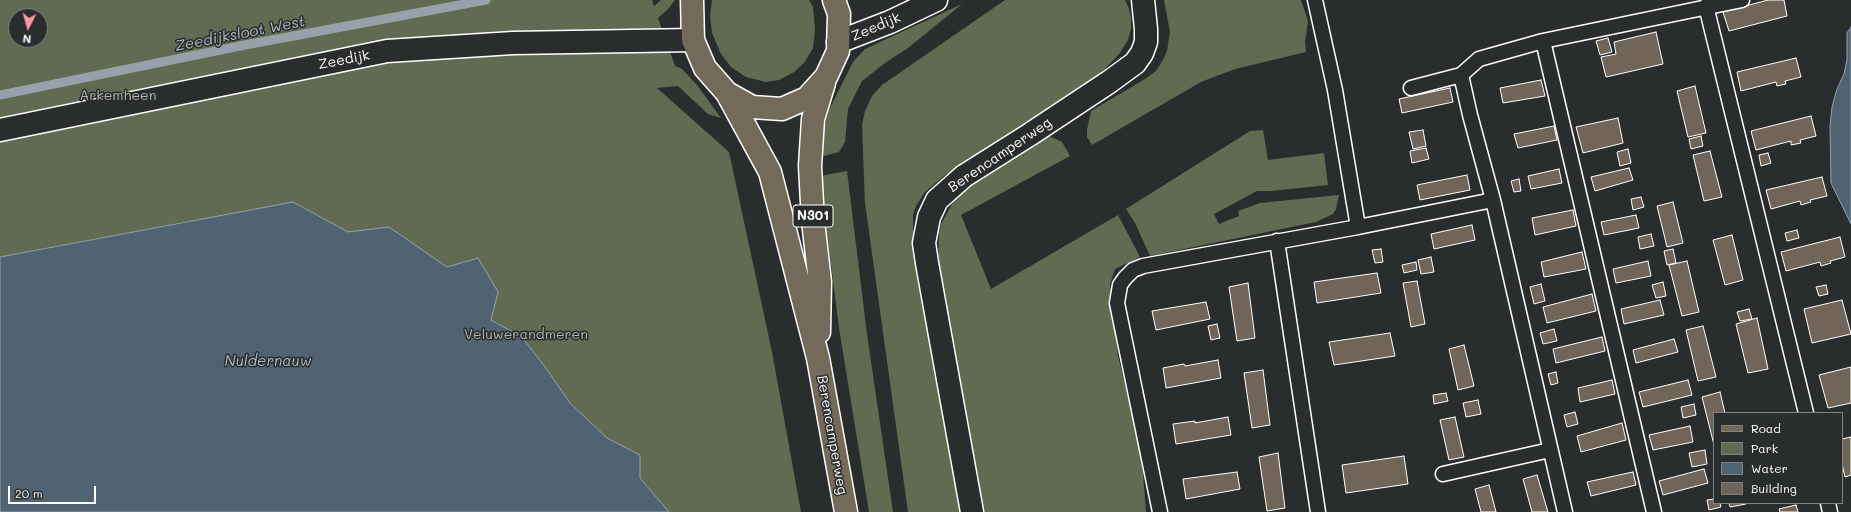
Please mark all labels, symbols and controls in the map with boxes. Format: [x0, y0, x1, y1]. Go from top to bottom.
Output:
north arrow [8, 8, 48, 48]
street label: Zeedijk [849, 9, 903, 45]
water label: Zeedijksloot West [173, 13, 307, 55]
text: N [22, 32, 32, 47]
street label: Zeedijk [317, 47, 371, 73]
park label: Arkemheen [80, 88, 156, 104]
street label: Berencamperweg [945, 114, 1055, 196]
road number: N301 [793, 205, 833, 227]
park label: Veluwerandmeren [464, 327, 588, 343]
water label: Nuldernauw [225, 352, 311, 370]
street label: Berencamperweg [813, 374, 851, 496]
legend [1713, 412, 1843, 504]
text: Road [1751, 420, 1781, 436]
text: Park [1751, 440, 1778, 456]
text: Water [1751, 460, 1788, 476]
scale bar [10, 478, 98, 504]
text: Building [1751, 480, 1797, 496]
text: 20 m [15, 485, 43, 501]

